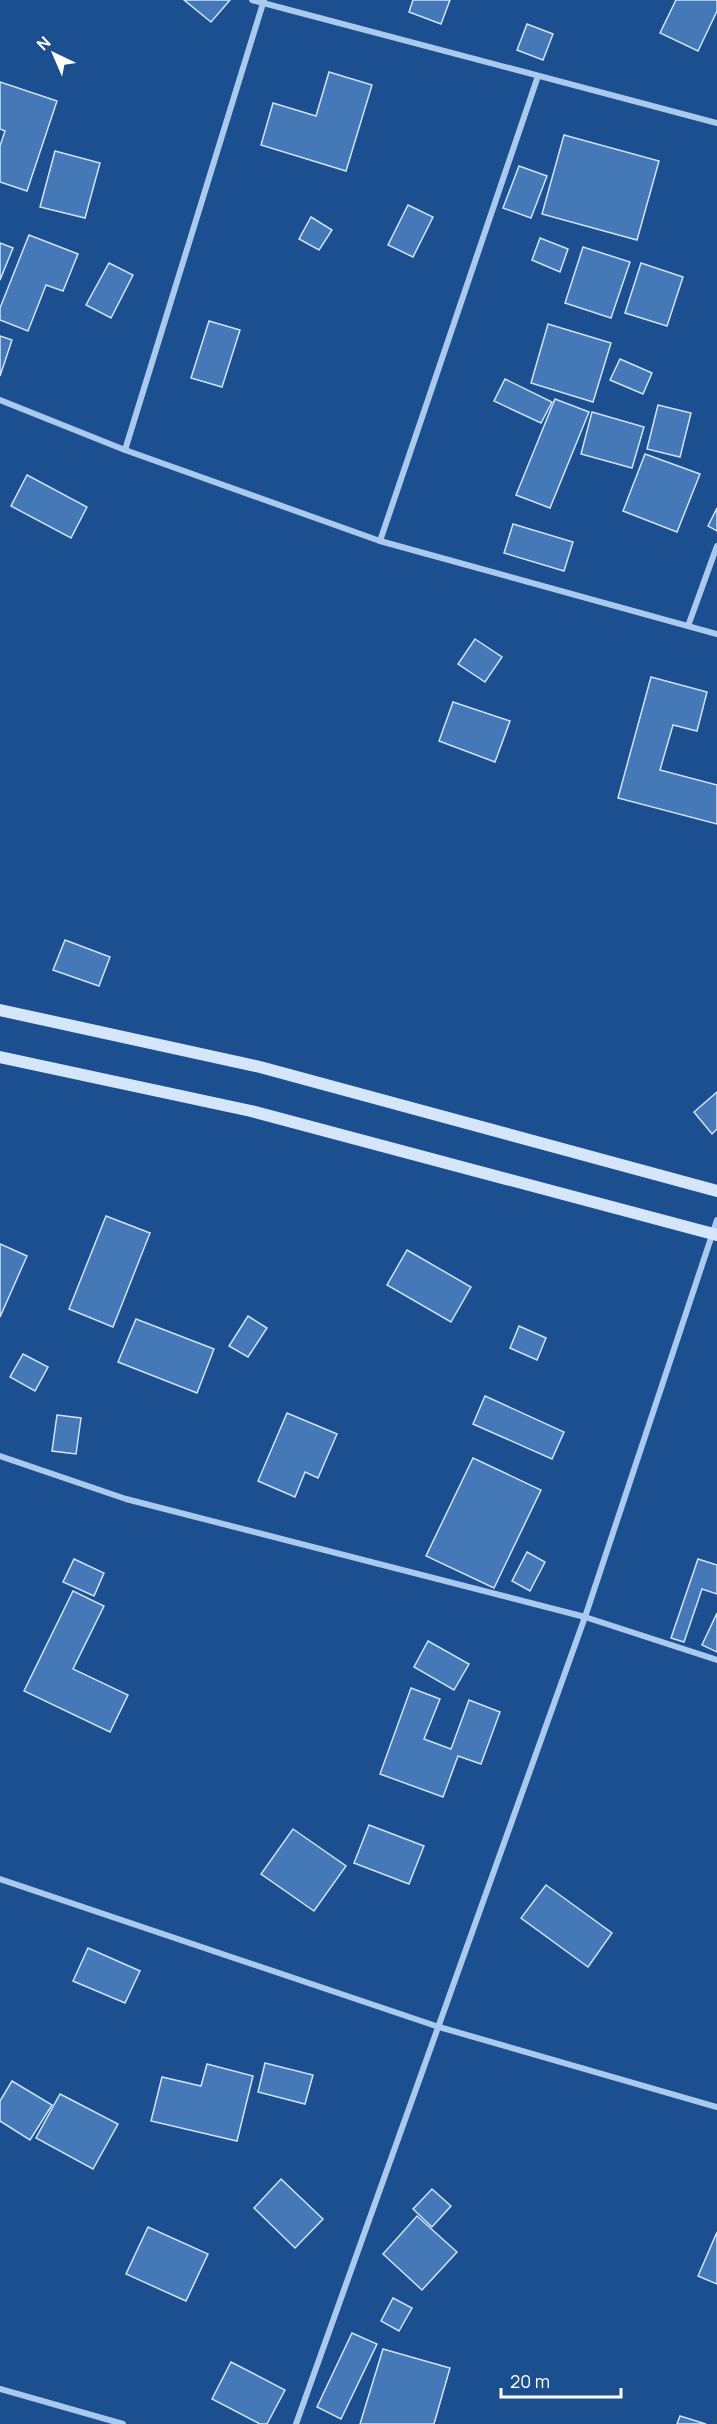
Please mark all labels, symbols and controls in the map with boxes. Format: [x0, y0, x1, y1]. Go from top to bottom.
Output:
north arrow [24, 24, 84, 84]
text: N [32, 31, 55, 55]
scale bar [501, 2361, 621, 2399]
text: 20 m [510, 2369, 550, 2393]

